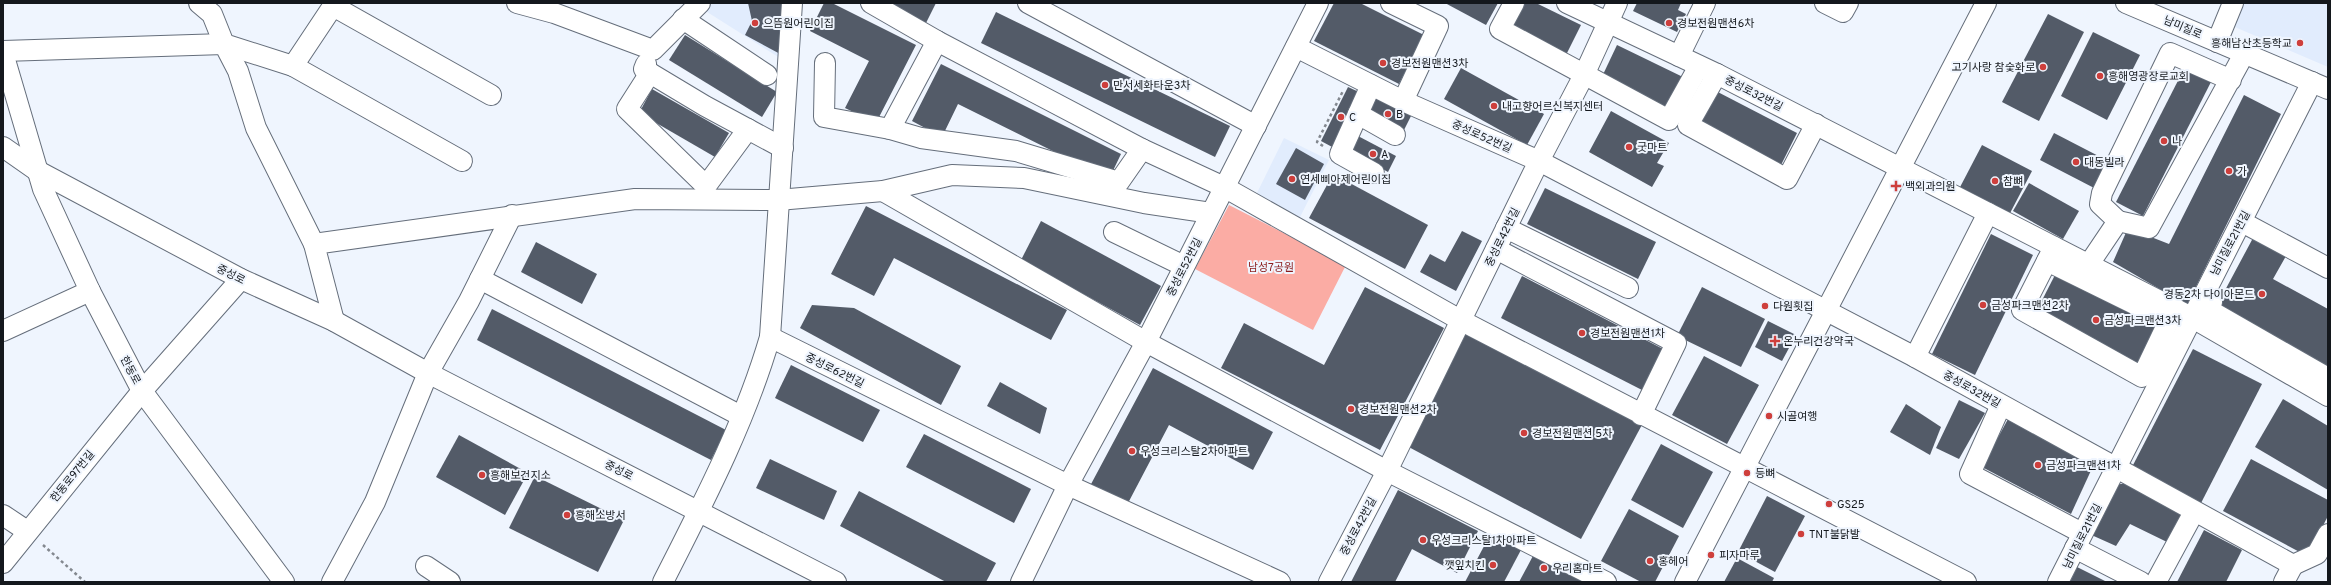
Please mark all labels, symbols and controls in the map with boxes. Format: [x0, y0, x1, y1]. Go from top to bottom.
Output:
street label: 남미질로 [2161, 14, 2204, 42]
place label: 으뜸원어린이집 [763, 17, 834, 31]
place label: 경보전원맨션6차 [1677, 17, 1754, 31]
marker: 으뜸원어린이집 [750, 18, 760, 28]
marker: 경보전원맨션6차 [1664, 18, 1674, 28]
place label: 흥해남산초등학교 [2211, 37, 2292, 51]
marker: 흥해남산초등학교 [2295, 38, 2305, 48]
place label: 경보전원맨션3차 [1391, 57, 1468, 71]
marker: 경보전원맨션3차 [1378, 58, 1388, 68]
place label: 고기사랑 참숯화로 [1951, 61, 2035, 75]
marker: 고기사랑 참숯화로 [2038, 62, 2048, 72]
place label: 흥해영광장로교회 [2108, 70, 2189, 84]
marker: 흥해영광장로교회 [2095, 71, 2105, 81]
street label: 중성로32번길 [1722, 73, 1785, 115]
place label: 만서세화타운3차 [1113, 79, 1190, 93]
marker: 만서세화타운3차 [1100, 80, 1110, 90]
place label: 내고향어르신복지센터 [1502, 100, 1603, 114]
marker: 내고향어르신복지센터 [1489, 101, 1499, 111]
place label: B [1396, 108, 1403, 122]
marker: B [1383, 109, 1393, 119]
place label: C [1349, 111, 1356, 125]
marker: C [1336, 112, 1346, 122]
street label: 중성로52번길 [1449, 117, 1514, 156]
place label: 나 [2172, 135, 2182, 149]
marker: 나 [2159, 136, 2169, 146]
place label: 굿마트 [1637, 141, 1667, 155]
marker: 굿마트 [1624, 142, 1634, 152]
place label: A [1381, 148, 1388, 162]
marker: A [1368, 149, 1378, 159]
place label: 대동빌라 [2084, 156, 2124, 170]
marker: 대동빌라 [2071, 157, 2081, 167]
place label: 가 [2237, 165, 2247, 179]
marker: 가 [2224, 166, 2234, 176]
place label: 연세삐아제어린이집 [1300, 173, 1391, 187]
marker: 연세삐아제어린이집 [1287, 174, 1297, 184]
place label: 참뼈 [2003, 175, 2023, 189]
marker: 참뼈 [1990, 176, 2000, 186]
marker: 백외과의원 [1890, 180, 1902, 192]
place label: 백외과의원 [1905, 180, 1956, 194]
street label: 중성로42번길 [1483, 206, 1523, 269]
street label: 남미질로21번길 [2208, 209, 2254, 278]
street label: 중성로52번길 [1164, 236, 1206, 299]
park label: 남성7공원 [1248, 261, 1294, 275]
street label: 중성로 [214, 262, 247, 288]
place label: 경동2차 다이아몬드 [2164, 288, 2254, 302]
marker: 경동2차 다이아몬드 [2257, 289, 2267, 299]
place label: 금성파크맨션2차 [1991, 299, 2069, 313]
place label: 다원횟집 [1773, 300, 1813, 314]
marker: 금성파크맨션2차 [1978, 300, 1988, 310]
marker: 다원횟집 [1760, 301, 1770, 311]
place label: 금성파크맨션3차 [2104, 314, 2181, 328]
marker: 금성파크맨션3차 [2091, 315, 2101, 325]
place label: 경보전원맨션1차 [1590, 327, 1665, 341]
marker: 경보전원맨션1차 [1577, 328, 1587, 338]
place label: 온누리건강약국 [1783, 335, 1854, 349]
marker: 온누리건강약국 [1770, 336, 1780, 346]
street label: 중성로62번길 [803, 351, 866, 391]
street label: 한동로 [117, 354, 143, 387]
street label: 중성로32번길 [1940, 368, 2003, 411]
place label: 경보전원맨션2차 [1359, 403, 1437, 417]
marker: 경보전원맨션2차 [1346, 404, 1356, 414]
place label: 시골여행 [1777, 410, 1817, 424]
marker: 시골여행 [1764, 411, 1774, 421]
place label: 경보전원맨션 5차 [1532, 427, 1612, 441]
marker: 경보전원맨션 5차 [1519, 428, 1529, 438]
place label: 우성크리스탈2차아파트 [1140, 445, 1248, 459]
marker: 우성크리스탈2차아파트 [1127, 446, 1137, 456]
street label: 한동로97번길 [48, 448, 98, 505]
street label: 중성로 [602, 458, 635, 484]
place label: 금성파크맨션1차 [2046, 459, 2121, 473]
marker: 금성파크맨션1차 [2033, 460, 2043, 470]
place label: 등뼈 [1755, 467, 1775, 481]
marker: 등뼈 [1742, 468, 1752, 478]
place label: 흥해보건지소 [490, 469, 551, 483]
marker: 흥해보건지소 [477, 470, 487, 480]
street label: 중성로42번길 [1338, 495, 1380, 558]
place label: GS25 [1837, 498, 1865, 512]
marker: GS25 [1824, 499, 1834, 509]
street label: 남미질로21번길 [2060, 501, 2105, 572]
place label: 흥해소방서 [575, 509, 626, 523]
marker: 흥해소방서 [562, 510, 572, 520]
place label: TNT불닭발 [1809, 528, 1860, 542]
marker: TNT불닭발 [1796, 529, 1806, 539]
place label: 우성크리스탈1차아파트 [1431, 534, 1536, 548]
marker: 우성크리스탈1차아파트 [1418, 535, 1428, 545]
place label: 피자마루 [1719, 549, 1759, 563]
marker: 피자마루 [1706, 550, 1716, 560]
place label: 홍헤어 [1658, 555, 1688, 569]
marker: 홍헤어 [1645, 556, 1655, 566]
place label: 깻잎치킨 [1445, 559, 1485, 573]
marker: 깻잎치킨 [1488, 560, 1498, 570]
place label: 우리홈마트 [1552, 562, 1603, 576]
marker: 우리홈마트 [1539, 563, 1549, 573]

